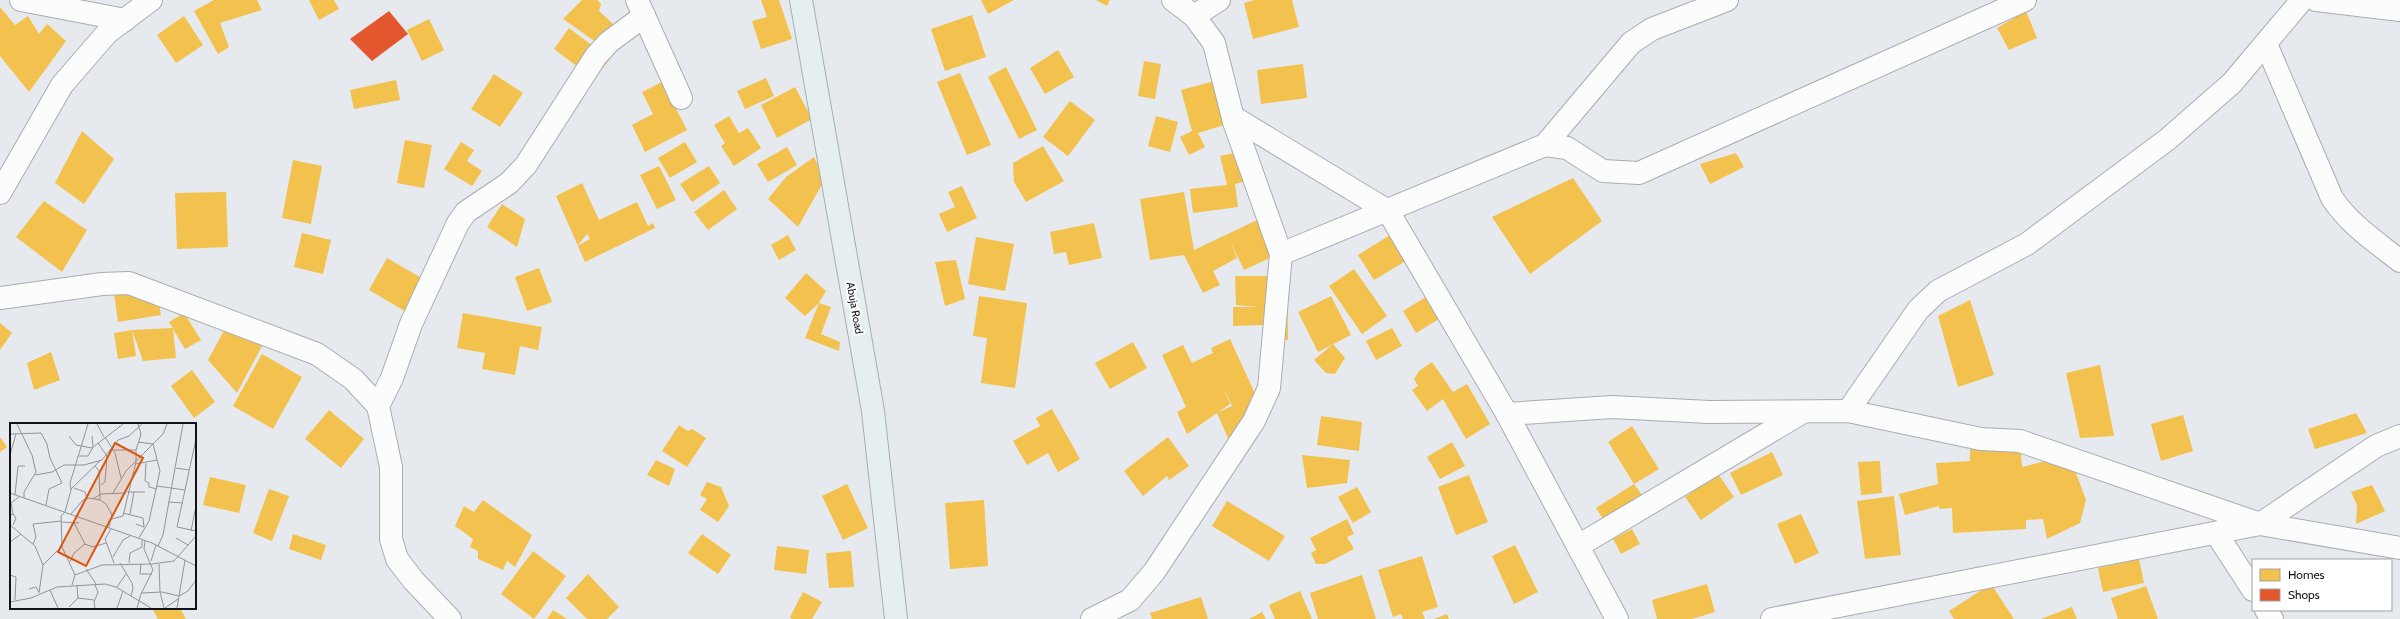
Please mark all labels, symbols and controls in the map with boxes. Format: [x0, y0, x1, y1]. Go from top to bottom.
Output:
street label: Abuja Road [844, 281, 866, 335]
inset map [10, 423, 196, 609]
legend [2252, 559, 2392, 611]
text: Homes [2288, 567, 2325, 582]
text: Shops [2288, 587, 2320, 602]

